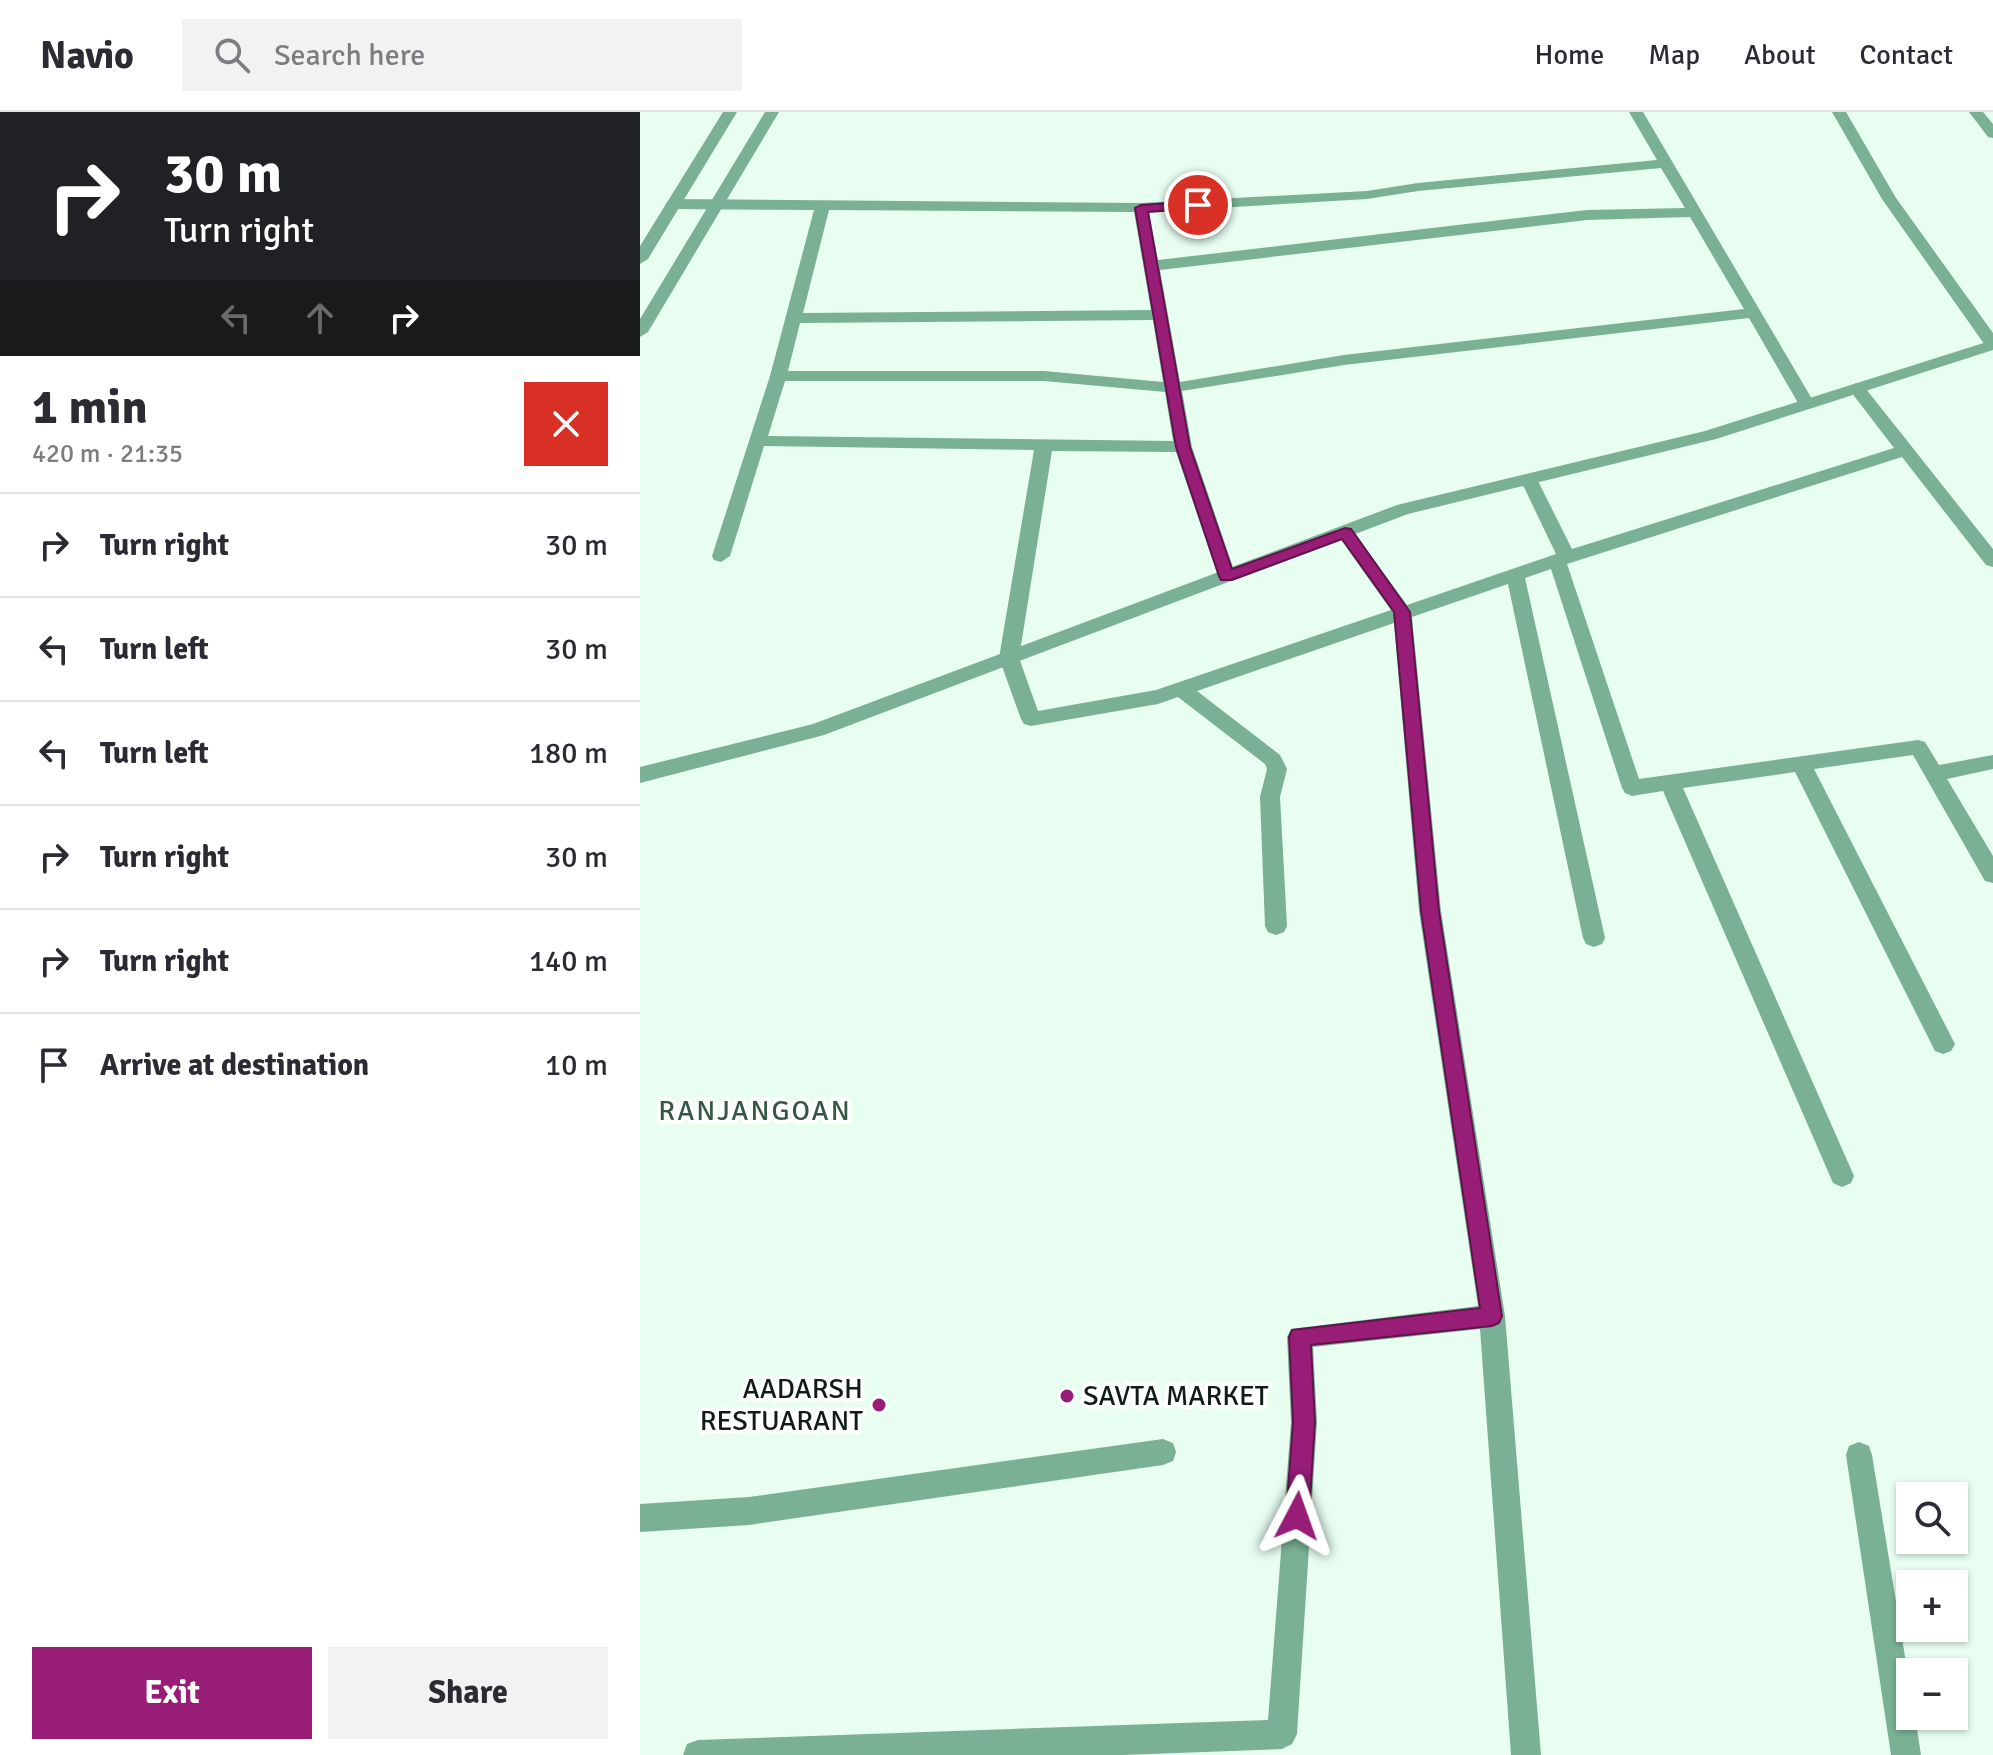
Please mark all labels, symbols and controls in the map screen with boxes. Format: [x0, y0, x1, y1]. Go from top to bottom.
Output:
search box [182, 19, 742, 91]
text: Navio [40, 32, 134, 79]
icon: search [210, 33, 254, 77]
text: Search here [274, 37, 425, 74]
text: Home [1535, 38, 1604, 72]
text: Map [1648, 38, 1700, 72]
text: About [1744, 38, 1816, 72]
text: Contact [1860, 38, 1953, 72]
text: 30 m [164, 139, 282, 208]
icon: right [32, 144, 136, 248]
pin [1164, 171, 1232, 239]
icon: arrive [1176, 183, 1220, 227]
text: Turn right [164, 208, 314, 253]
icon: left [214, 296, 258, 340]
icon: ahead [298, 296, 342, 340]
icon: right [382, 296, 426, 340]
text: 1 min [32, 378, 148, 437]
button: close [524, 382, 608, 466]
text: 420 m · 21:35 [32, 438, 183, 470]
icon: right [32, 523, 76, 567]
text: Turn right [100, 527, 229, 564]
text: 30 m [545, 527, 608, 564]
icon: left [32, 627, 76, 671]
text: Turn left [100, 631, 209, 668]
text: 30 m [545, 631, 608, 668]
icon: left [32, 731, 76, 775]
text: Turn left [100, 735, 209, 772]
text: 180 m [529, 735, 608, 772]
icon: right [32, 835, 76, 879]
text: Turn right [100, 839, 229, 876]
text: 30 m [545, 839, 608, 876]
icon: right [32, 939, 76, 983]
text: Turn right [100, 943, 229, 980]
text: 140 m [529, 943, 608, 980]
icon: arrive [32, 1043, 76, 1087]
text: Arrive at destination [100, 1047, 369, 1084]
text: 10 m [545, 1047, 608, 1084]
district label: RANJANGOAN [658, 1094, 852, 1128]
place label: AADARSH RESTUARANT [700, 1372, 863, 1438]
place label: SAVTA MARKET [1083, 1379, 1269, 1413]
marker: SAVTA MARKET [1058, 1387, 1076, 1405]
marker: AADARSH RESTUARANT [870, 1396, 888, 1414]
position arrow [1255, 1474, 1339, 1558]
map controls [1896, 1482, 1968, 1730]
button: search [1896, 1482, 1968, 1554]
button: + [1896, 1570, 1968, 1642]
button: Exit [32, 1647, 312, 1739]
button: Share [328, 1647, 608, 1739]
button: − [1896, 1658, 1968, 1730]

